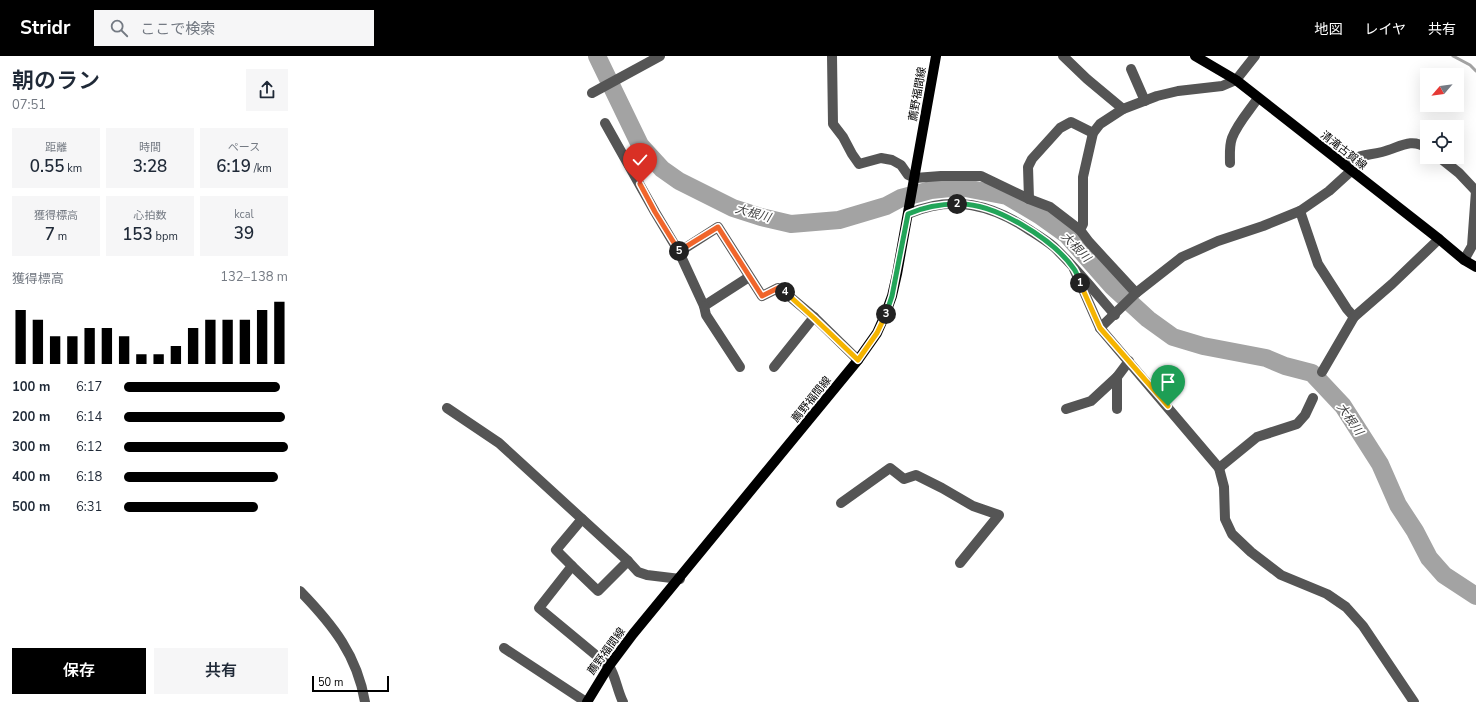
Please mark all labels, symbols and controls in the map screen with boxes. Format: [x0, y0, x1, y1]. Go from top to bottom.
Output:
search box [94, 10, 374, 46]
text: Stridr [20, 15, 70, 41]
icon: search [108, 17, 130, 39]
text: ここで検索 [140, 19, 215, 39]
text: 地図 [1314, 20, 1342, 39]
text: レイヤ [1364, 20, 1406, 39]
text: 共有 [1428, 20, 1456, 39]
text: 朝のラン [12, 66, 100, 96]
street label: 薦野福間線 [905, 66, 930, 122]
north arrow [1420, 68, 1464, 112]
map controls [1420, 68, 1464, 164]
button: share [246, 69, 288, 111]
text: 07:51 [12, 96, 46, 114]
button: locate [1420, 120, 1464, 164]
street label: 清滝古賀線 [1317, 128, 1370, 173]
text: 距離 [45, 140, 67, 155]
text: 時間 [139, 140, 161, 155]
text: ペース [228, 140, 260, 155]
pin [623, 143, 657, 184]
icon: check [629, 149, 651, 171]
text: 0.55 [30, 155, 64, 178]
text: 3:28 [133, 155, 167, 178]
text: 6:19 [216, 155, 251, 178]
text: km [64, 161, 82, 176]
text: /km [251, 161, 272, 176]
pin: 2 [947, 194, 967, 214]
text: 2 [954, 196, 960, 211]
water label: 大根川 [733, 200, 774, 226]
text: kcal [234, 207, 254, 222]
text: 獲得標高 [34, 208, 78, 223]
text: 心拍数 [134, 208, 167, 223]
text: 39 [234, 222, 254, 245]
text: 7 [45, 223, 55, 246]
text: 153 [122, 223, 153, 246]
water label: 大根川 [1058, 228, 1096, 267]
text: m [55, 229, 67, 244]
text: bpm [153, 229, 178, 244]
pin: 5 [669, 241, 689, 261]
text: 5 [676, 243, 682, 258]
text: 132–138 m [220, 268, 288, 286]
text: 獲得標高 [12, 270, 64, 288]
pin: 1 [1070, 273, 1090, 293]
text: 1 [1077, 275, 1083, 290]
pin: 4 [775, 282, 795, 302]
text: 4 [782, 284, 788, 299]
pin: 3 [876, 304, 896, 324]
text: 3 [883, 306, 889, 321]
pin [1151, 365, 1185, 406]
icon: arrive [1157, 371, 1179, 393]
street label: 薦野福間線 [788, 373, 835, 425]
text: 100 m [12, 378, 50, 396]
text: 6:17 [76, 378, 102, 396]
water label: 大根川 [1333, 400, 1368, 440]
text: 200 m [12, 408, 50, 426]
text: 6:14 [76, 408, 102, 426]
text: 300 m [12, 438, 50, 456]
text: 6:12 [76, 438, 102, 456]
text: 400 m [12, 468, 50, 486]
text: 6:18 [76, 468, 102, 486]
text: 500 m [12, 498, 50, 516]
text: 6:31 [76, 498, 102, 516]
street label: 薦野福間線 [584, 625, 629, 678]
button: 保存 [12, 648, 146, 694]
button: 共有 [154, 648, 288, 694]
scale bar [312, 674, 389, 693]
text: 50 m [318, 675, 343, 690]

